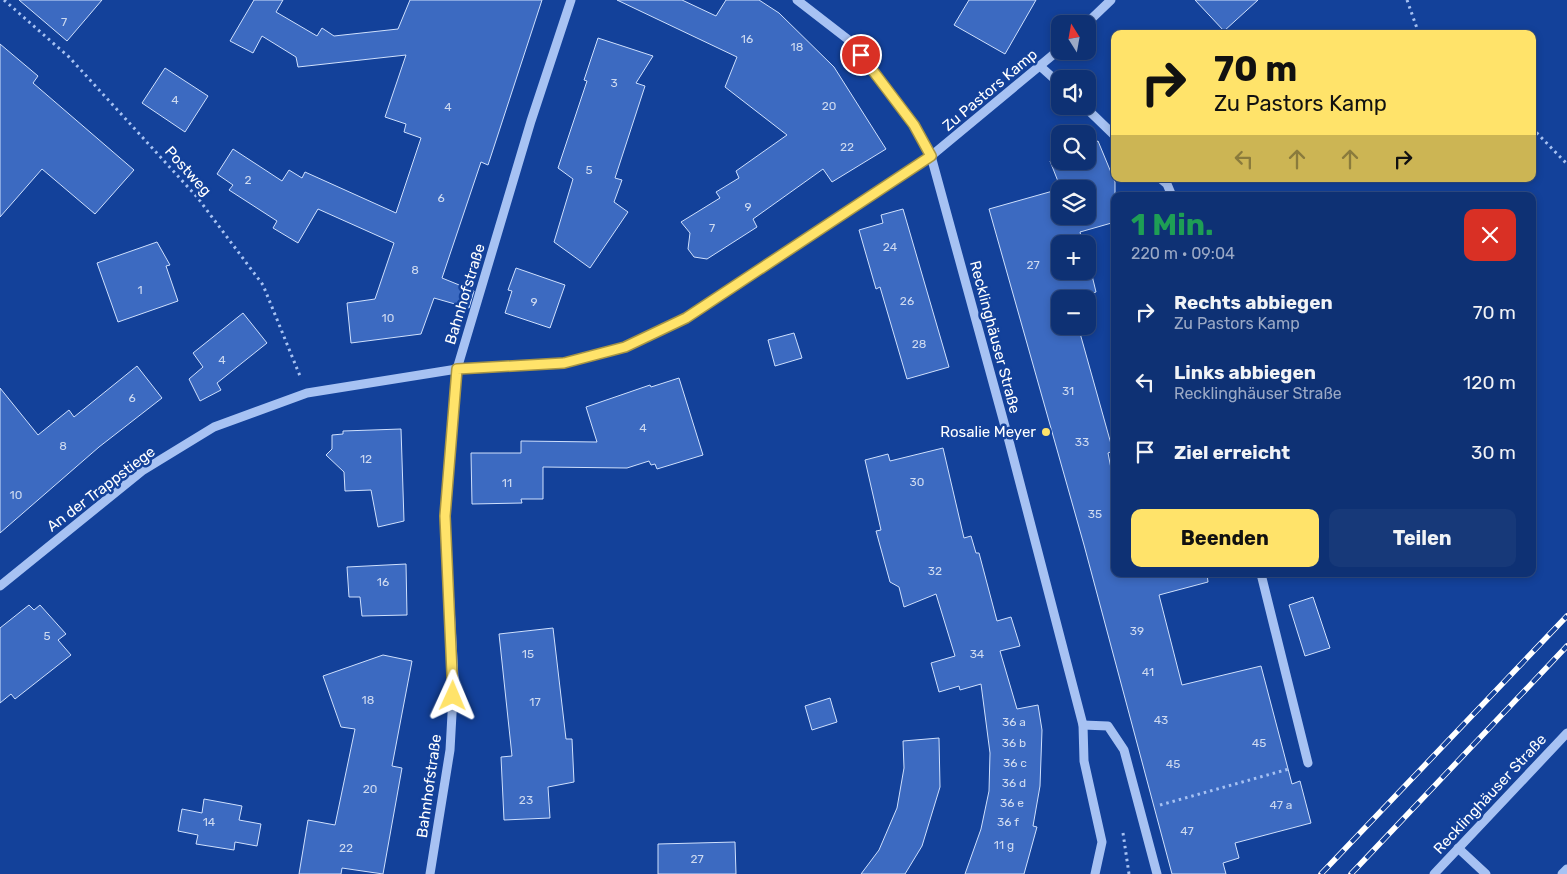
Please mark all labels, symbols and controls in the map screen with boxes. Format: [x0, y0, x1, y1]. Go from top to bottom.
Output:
house number: 7 [61, 15, 67, 29]
north arrow [1051, 15, 1096, 60]
map controls [1051, 15, 1096, 335]
house number: 16 [741, 32, 753, 46]
pin [840, 34, 882, 76]
house number: 18 [791, 40, 803, 54]
icon: arrive [847, 41, 875, 69]
street label: Zu Pastors Kamp [939, 45, 1041, 135]
text: 70 m [1214, 48, 1297, 90]
icon: right [1131, 50, 1196, 115]
button: sound [1051, 70, 1096, 115]
house number: 3 [610, 76, 618, 90]
text: Zu Pastors Kamp [1214, 90, 1387, 117]
house number: 4 [171, 93, 179, 107]
house number: 20 [822, 99, 836, 113]
house number: 4 [444, 100, 452, 114]
button: search [1051, 125, 1096, 170]
house number: 22 [840, 140, 854, 154]
street label: Postweg [161, 142, 215, 200]
icon: left [1230, 145, 1258, 173]
icon: ahead [1283, 145, 1311, 173]
icon: ahead [1336, 145, 1364, 173]
icon: right [1389, 145, 1417, 173]
house number: 5 [585, 163, 593, 177]
house number: 2 [244, 173, 252, 187]
button: layers [1051, 180, 1096, 225]
house number: 6 [437, 191, 445, 205]
house number: 9 [744, 200, 752, 214]
text: 1 Min. [1131, 207, 1214, 243]
button: close [1464, 209, 1516, 261]
house number: 7 [709, 221, 715, 235]
button: + [1051, 235, 1096, 280]
house number: 24 [883, 240, 898, 254]
street label: Bahnhofstraße [441, 241, 489, 347]
text: 220 m · 09:04 [1131, 244, 1235, 263]
house number: 27 [1026, 258, 1040, 272]
street label: Recklinghäuser Straße [966, 259, 1024, 415]
house number: 8 [411, 263, 419, 277]
house number: 1 [137, 283, 143, 297]
button: − [1051, 290, 1096, 335]
text: Rechts abbiegen [1174, 291, 1333, 314]
house number: 26 [900, 294, 914, 308]
house number: 9 [530, 295, 538, 309]
icon: right [1131, 298, 1159, 326]
text: 70 m [1473, 301, 1516, 324]
house number: 10 [382, 311, 394, 325]
text: Zu Pastors Kamp [1174, 314, 1300, 333]
house number: 28 [912, 337, 926, 351]
house number: 4 [218, 353, 226, 367]
text: Links abbiegen [1174, 361, 1316, 384]
icon: left [1131, 368, 1159, 396]
text: 120 m [1463, 371, 1516, 394]
house number: 31 [1062, 384, 1074, 398]
text: Recklinghäuser Straße [1174, 384, 1342, 403]
house number: 6 [128, 391, 136, 405]
house number: 4 [639, 421, 647, 435]
place label: Rosalie Meyer [940, 423, 1036, 441]
marker: Rosalie Meyer [1040, 426, 1052, 438]
house number: 33 [1075, 435, 1089, 449]
icon: arrive [1131, 438, 1159, 466]
house number: 8 [59, 439, 67, 453]
text: Ziel erreicht [1174, 441, 1290, 464]
text: 30 m [1471, 441, 1516, 464]
street label: An der Trappstiege [43, 442, 159, 536]
house number: 12 [360, 452, 372, 466]
house number: 30 [910, 475, 924, 489]
house number: 11 [502, 476, 512, 490]
house number: 10 [10, 488, 22, 502]
house number: 35 [1088, 507, 1102, 521]
button: Beenden [1131, 509, 1319, 567]
button: Teilen [1329, 509, 1516, 567]
house number: 32 [928, 564, 942, 578]
house number: 16 [377, 575, 389, 589]
house number: 39 [1130, 624, 1144, 638]
house number: 5 [43, 629, 51, 643]
house number: 15 [522, 647, 534, 661]
house number: 34 [970, 647, 985, 661]
house number: 41 [1142, 665, 1154, 679]
position arrow [426, 669, 478, 721]
house number: 18 [362, 693, 374, 707]
house number: 17 [529, 695, 541, 709]
house number: 43 [1154, 713, 1168, 727]
house number: 36 a [1002, 715, 1026, 729]
street label: Recklinghäuser Straße [1430, 730, 1550, 858]
street label: Bahnhofstraße [413, 733, 445, 839]
house number: 36 b [1002, 736, 1026, 750]
house number: 45 [1252, 736, 1266, 750]
house number: 36 c [1003, 756, 1027, 770]
house number: 45 [1166, 757, 1180, 771]
house number: 36 d [1002, 776, 1026, 790]
house number: 20 [363, 782, 377, 796]
house number: 23 [519, 793, 533, 807]
house number: 36 e [1000, 796, 1024, 810]
house number: 47 a [1270, 798, 1292, 812]
house number: 14 [203, 815, 216, 829]
house number: 36 f [997, 815, 1019, 829]
house number: 47 [1180, 824, 1194, 838]
house number: 11 g [994, 838, 1014, 852]
house number: 22 [339, 841, 353, 855]
house number: 27 [690, 852, 704, 866]

